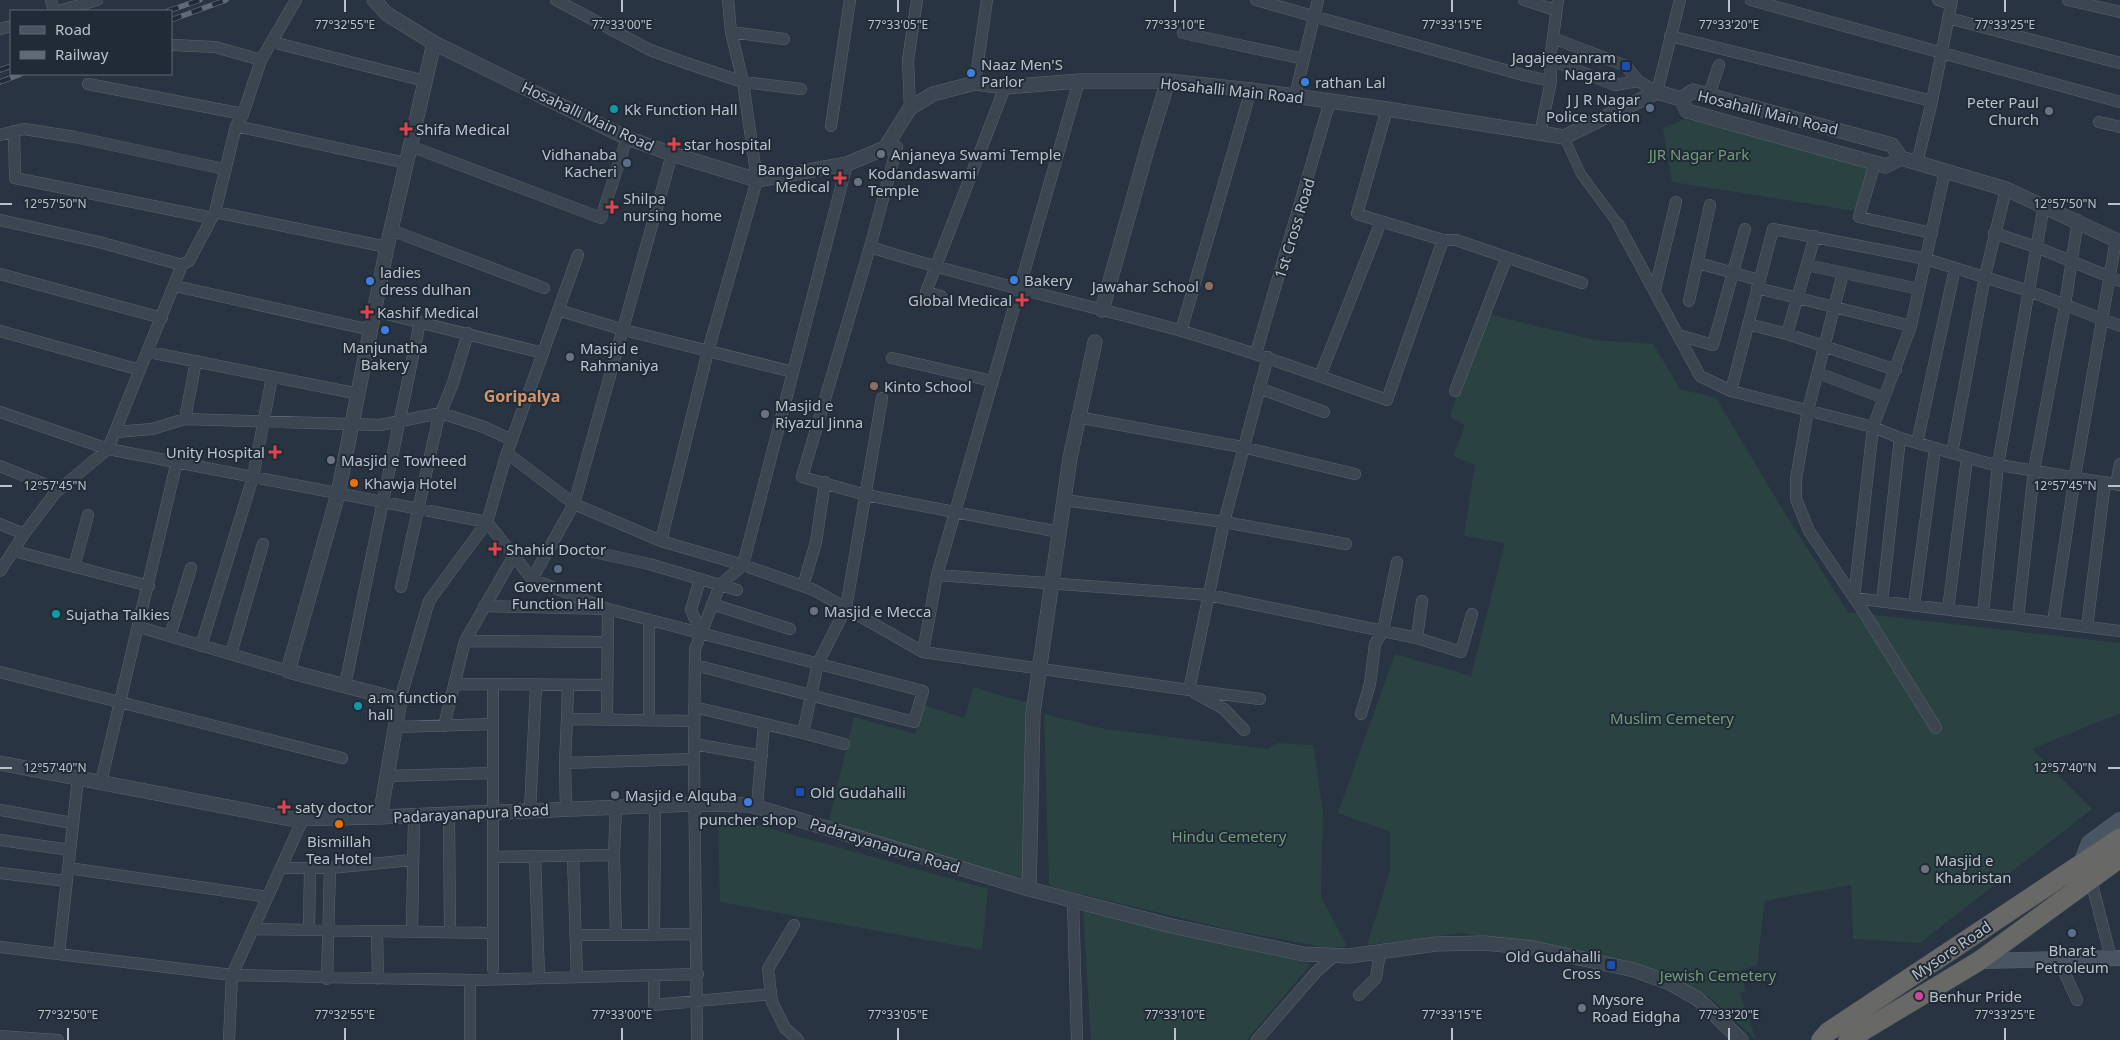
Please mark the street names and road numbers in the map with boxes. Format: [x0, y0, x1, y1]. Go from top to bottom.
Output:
street label: Hosahalli Main Road [1159, 73, 1305, 107]
street label: Hosahalli Main Road [518, 76, 658, 156]
street label: Hosahalli Main Road [1696, 85, 1840, 139]
street label: 1st Cross Road [1269, 175, 1319, 281]
street label: Padarayanapura Road [393, 799, 549, 827]
street label: Padarayanapura Road [808, 813, 962, 877]
street label: Mysore Road [1907, 916, 1995, 984]

